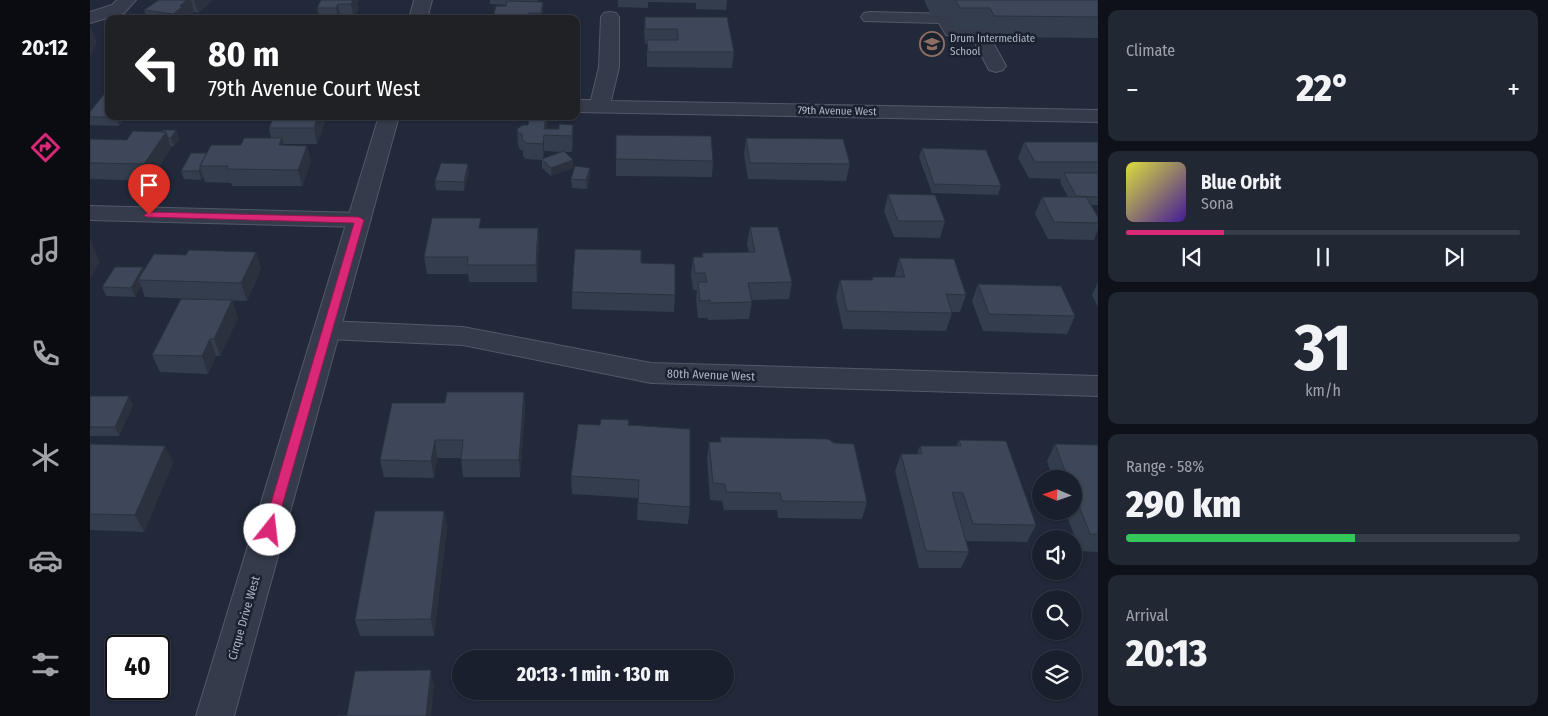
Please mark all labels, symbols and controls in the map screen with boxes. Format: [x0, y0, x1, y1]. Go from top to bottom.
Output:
school or university icon: Drum Intermediate School [919, 31, 945, 57]
place label: Drum Intermediate School [950, 32, 1035, 58]
text: 80 m [208, 33, 280, 75]
text: 20:12 [22, 34, 68, 61]
icon: left [125, 35, 190, 100]
text: Climate [1126, 41, 1175, 60]
text: 22° [1296, 65, 1350, 111]
text: − [1126, 73, 1139, 106]
text: + [1507, 73, 1520, 106]
text: 79th Avenue Court West [208, 75, 420, 102]
street label: 79th Avenue West [797, 104, 877, 118]
icon: directions [28, 130, 63, 165]
pin [128, 164, 170, 215]
icon: arrive [135, 171, 163, 199]
text: Blue Orbit [1201, 171, 1281, 194]
text: Sona [1201, 194, 1234, 213]
icon: music [28, 233, 63, 268]
icon: previous [1178, 243, 1206, 271]
icon: pause [1309, 243, 1337, 271]
icon: next [1440, 243, 1468, 271]
text: 31 [1295, 309, 1351, 387]
icon: phone [28, 336, 63, 371]
street label: 80th Avenue West [667, 366, 755, 384]
text: km/h [1305, 381, 1341, 400]
icon: climate [28, 440, 63, 475]
text: Range · 58% [1126, 457, 1204, 476]
north arrow [1032, 470, 1082, 520]
map controls [1032, 470, 1082, 700]
text: 290 km [1126, 481, 1241, 527]
position arrow [243, 503, 295, 555]
button: sound [1032, 530, 1082, 580]
icon: car [28, 543, 63, 578]
street label: Cirque Drive West [225, 574, 263, 662]
button: search [1032, 590, 1082, 640]
text: Arrival [1126, 606, 1168, 625]
text: 20:13 [1126, 630, 1207, 676]
speed limit sign: 40 [105, 635, 170, 700]
icon: filters [28, 647, 63, 682]
button: layers [1032, 650, 1082, 700]
text: 20:13 · 1 min · 130 m [517, 663, 669, 686]

